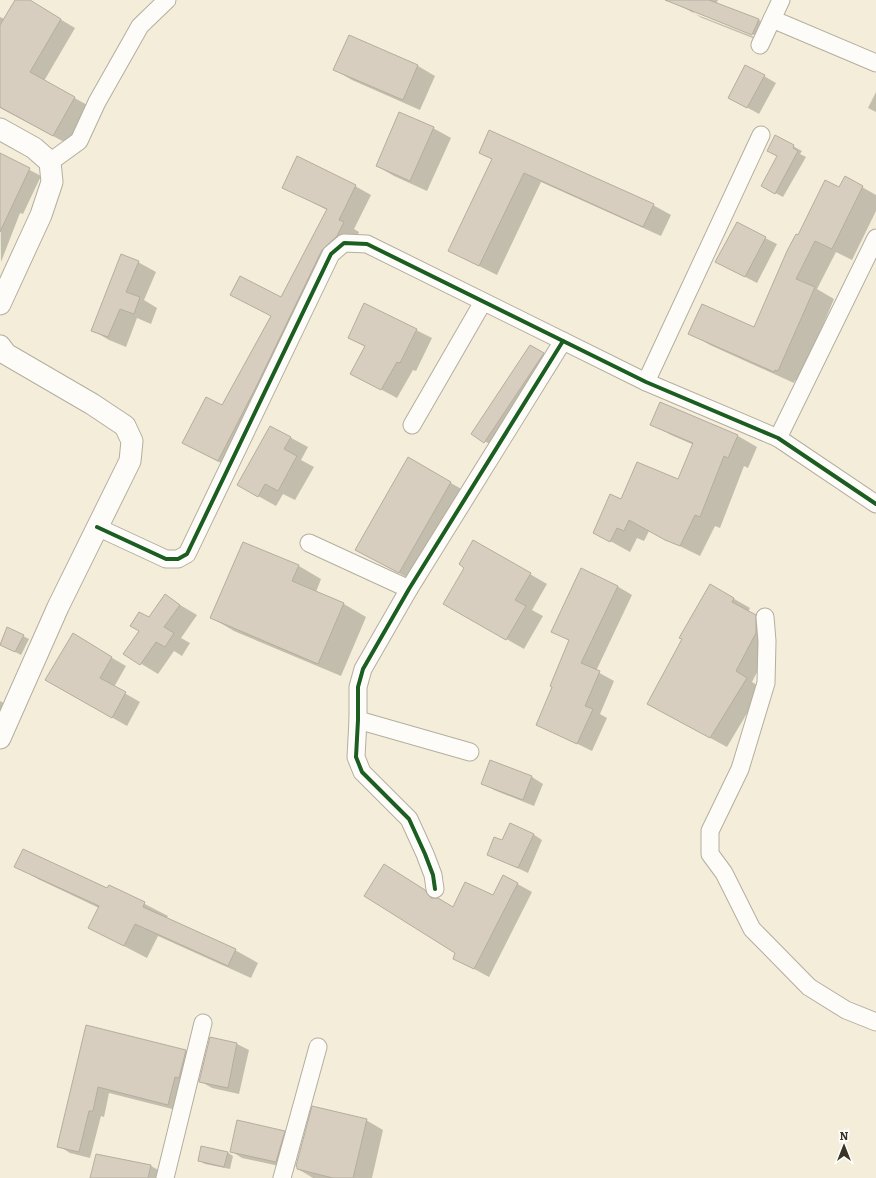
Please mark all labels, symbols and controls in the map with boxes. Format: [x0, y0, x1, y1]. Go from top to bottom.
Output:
north arrow [824, 1126, 864, 1166]
text: N [840, 1130, 849, 1143]

